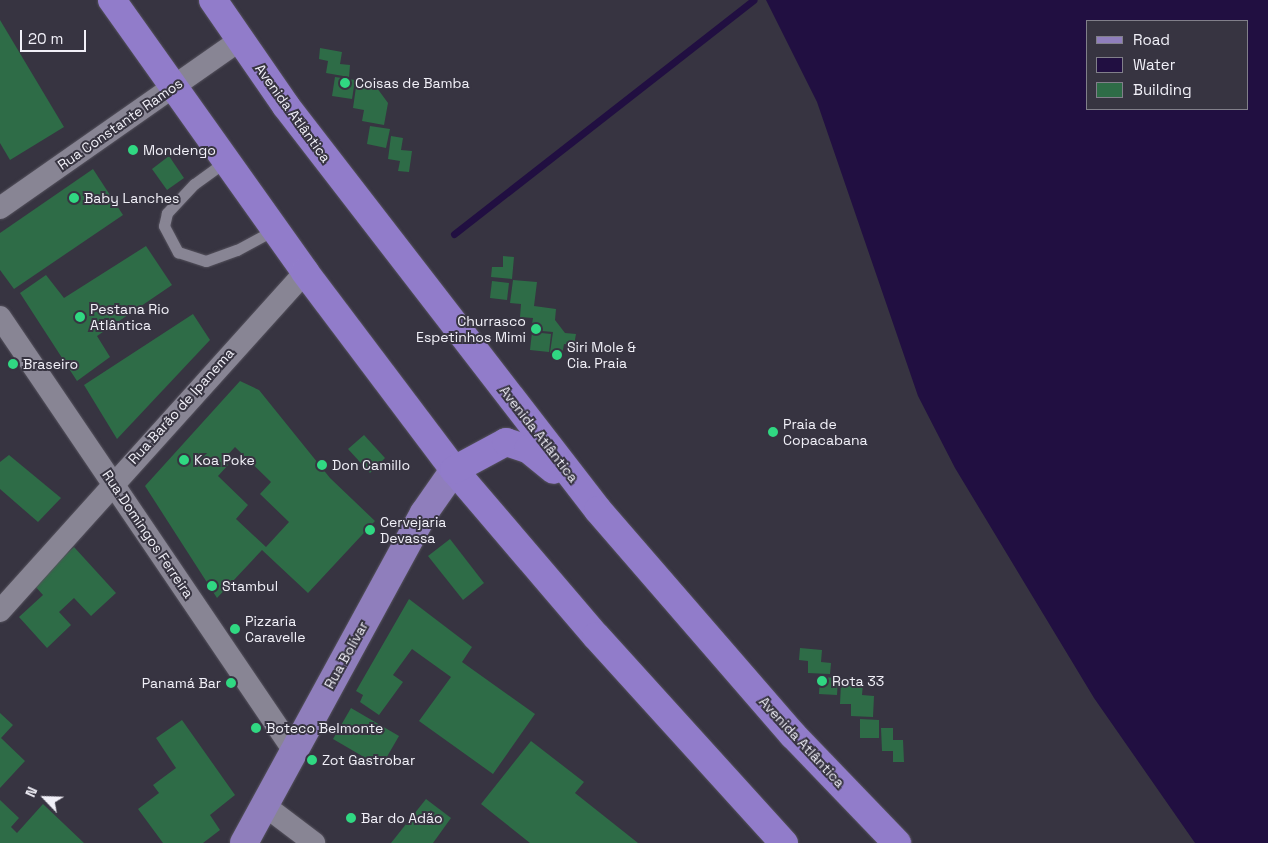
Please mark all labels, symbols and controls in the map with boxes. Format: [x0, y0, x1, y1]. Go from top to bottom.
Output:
scale bar [22, 20, 89, 52]
legend [1086, 20, 1248, 110]
text: 20 m [28, 29, 63, 48]
text: Road [1133, 30, 1170, 49]
text: Water [1133, 55, 1175, 74]
street label: Avenida Atlântica [252, 60, 334, 166]
street label: Rua Constante Ramos [54, 75, 186, 173]
place label: Coisas de Bamba [355, 75, 470, 91]
marker: Coisas de Bamba [339, 77, 351, 89]
text: Building [1133, 80, 1192, 99]
place label: Mondengo [143, 142, 216, 158]
marker: Mondengo [127, 144, 139, 156]
place label: Baby Lanches [84, 190, 179, 206]
marker: Baby Lanches [68, 192, 80, 204]
place label: Pestana Rio Atlântica [90, 301, 169, 334]
marker: Pestana Rio Atlântica [74, 311, 86, 323]
place label: Churrasco Espetinhos Mimi [416, 313, 526, 346]
marker: Churrasco Espetinhos Mimi [530, 323, 542, 335]
place label: Siri Mole & Cia. Praia [567, 339, 636, 372]
street label: Rua Barão de Ipanema [125, 345, 237, 467]
marker: Siri Mole & Cia. Praia [551, 349, 563, 361]
place label: Braseiro [23, 356, 78, 372]
marker: Braseiro [7, 358, 19, 370]
street label: Avenida Atlântica [496, 382, 582, 486]
place label: Praia de Copacabana [783, 416, 868, 448]
marker: Praia de Copacabana [767, 426, 779, 438]
place label: Koa Poke [194, 452, 255, 468]
marker: Koa Poke [178, 454, 190, 466]
place label: Don Camillo [332, 457, 410, 473]
marker: Don Camillo [316, 459, 328, 471]
street label: Rua Domingos Ferreira [99, 467, 197, 601]
place label: Cervejaria Devassa [380, 514, 446, 546]
marker: Cervejaria Devassa [364, 524, 376, 536]
place label: Stambul [222, 578, 278, 594]
marker: Stambul [206, 580, 218, 592]
place label: Pizzaria Caravelle [245, 613, 305, 646]
street label: Rua Bolívar [321, 618, 371, 692]
marker: Pizzaria Caravelle [229, 623, 241, 635]
place label: Rota 33 [832, 673, 884, 689]
place label: Panamá Bar [142, 675, 221, 691]
marker: Rota 33 [816, 675, 828, 687]
marker: Panamá Bar [225, 677, 237, 689]
street label: Avenida Atlântica [756, 693, 848, 791]
place label: Boteco Belmonte [266, 720, 383, 736]
marker: Boteco Belmonte [250, 722, 262, 734]
place label: Zot Gastrobar [322, 752, 415, 768]
marker: Zot Gastrobar [306, 754, 318, 766]
north arrow [20, 773, 70, 823]
text: N [21, 784, 41, 800]
place label: Bar do Adão [361, 810, 443, 826]
marker: Bar do Adão [345, 812, 357, 824]

